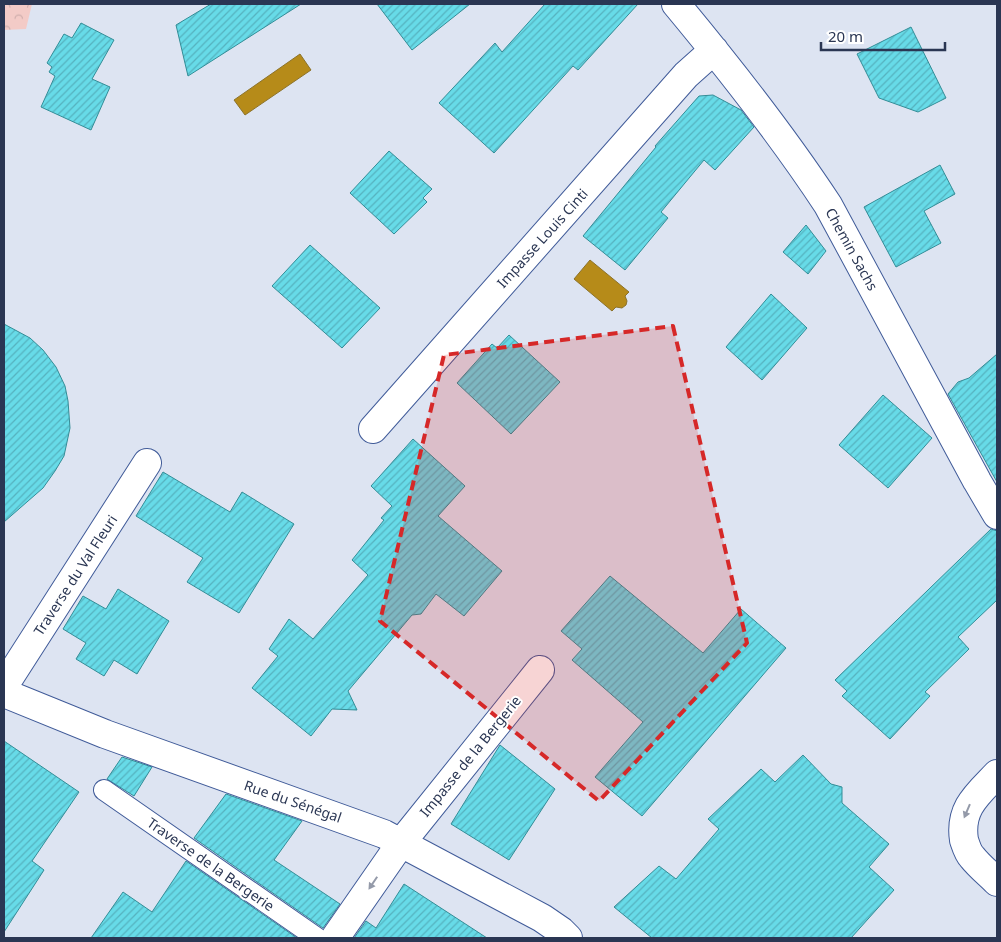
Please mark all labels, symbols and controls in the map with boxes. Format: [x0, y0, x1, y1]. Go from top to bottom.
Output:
scale bar [821, 20, 945, 52]
text: 20 m [828, 26, 863, 46]
street label: Impasse Louis Cinti [492, 184, 592, 292]
street label: Chemin Sachs [821, 204, 883, 294]
street label: Traverse du Val Fleuri [29, 511, 121, 639]
street label: Impasse de la Bergerie [415, 691, 525, 821]
street label: Rue du Sénégal [242, 775, 344, 827]
one-way arrow [963, 804, 971, 819]
street label: Traverse de la Bergerie [144, 813, 278, 915]
one-way arrow [368, 876, 378, 890]

